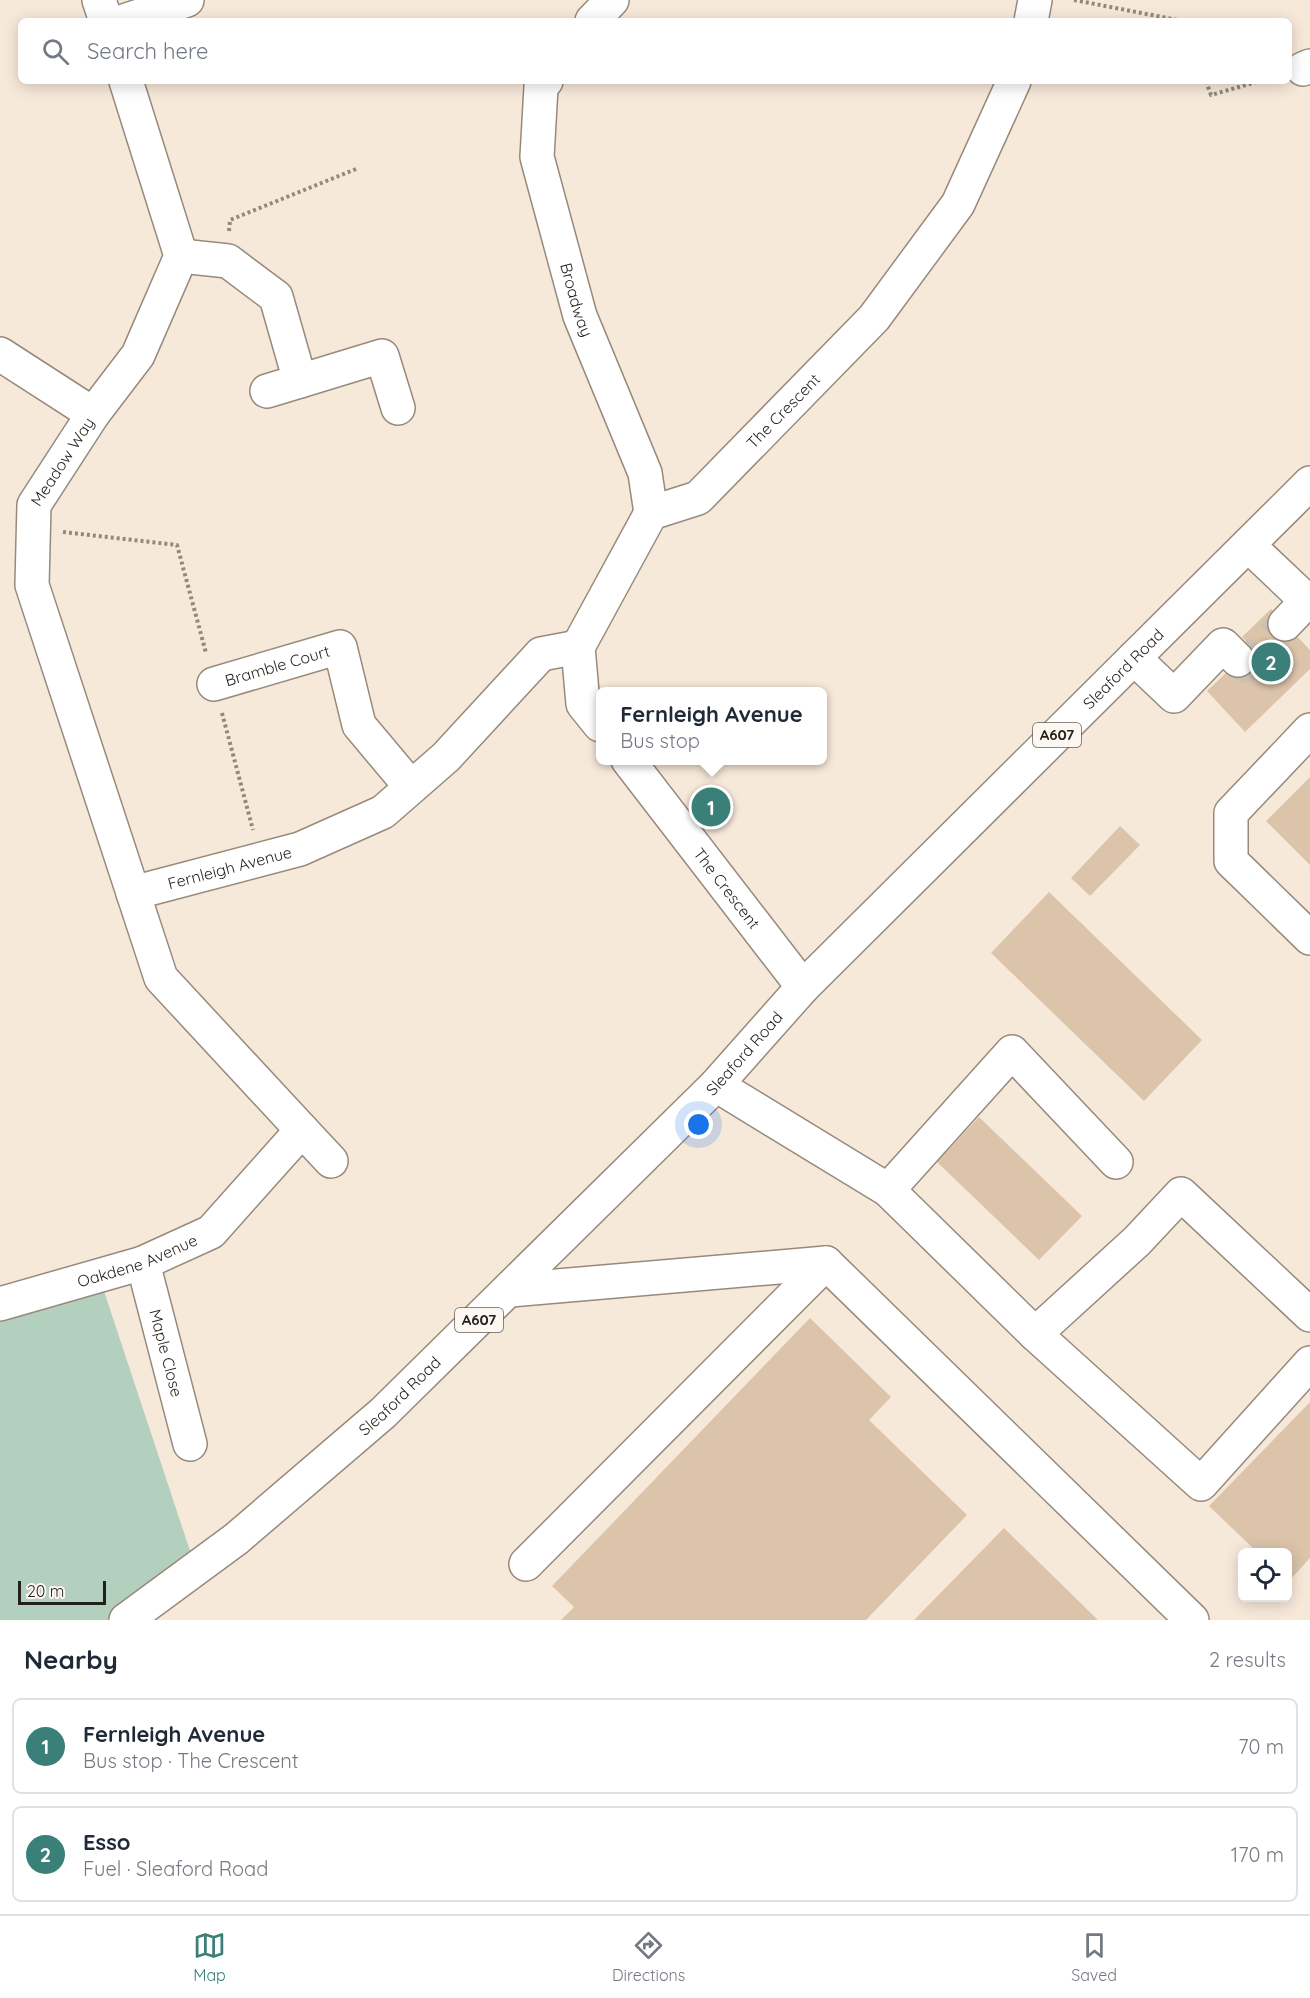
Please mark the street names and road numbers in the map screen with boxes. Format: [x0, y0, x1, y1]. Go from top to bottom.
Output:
street label: Broadway [556, 261, 597, 340]
street label: The Crescent [742, 369, 824, 453]
street label: Meadow Way [26, 413, 98, 510]
street label: Sleaford Road [1079, 624, 1168, 713]
street label: Bramble Court [223, 641, 332, 690]
road number: A607 [1033, 723, 1081, 747]
street label: Fernleigh Avenue [165, 842, 294, 893]
street label: The Crescent [689, 844, 764, 933]
street label: Sleaford Road [701, 1007, 787, 1100]
street label: Oakdene Avenue [75, 1230, 200, 1291]
street label: Maple Close [145, 1307, 187, 1399]
road number: A607 [455, 1308, 503, 1332]
street label: Sleaford Road [354, 1352, 445, 1440]

